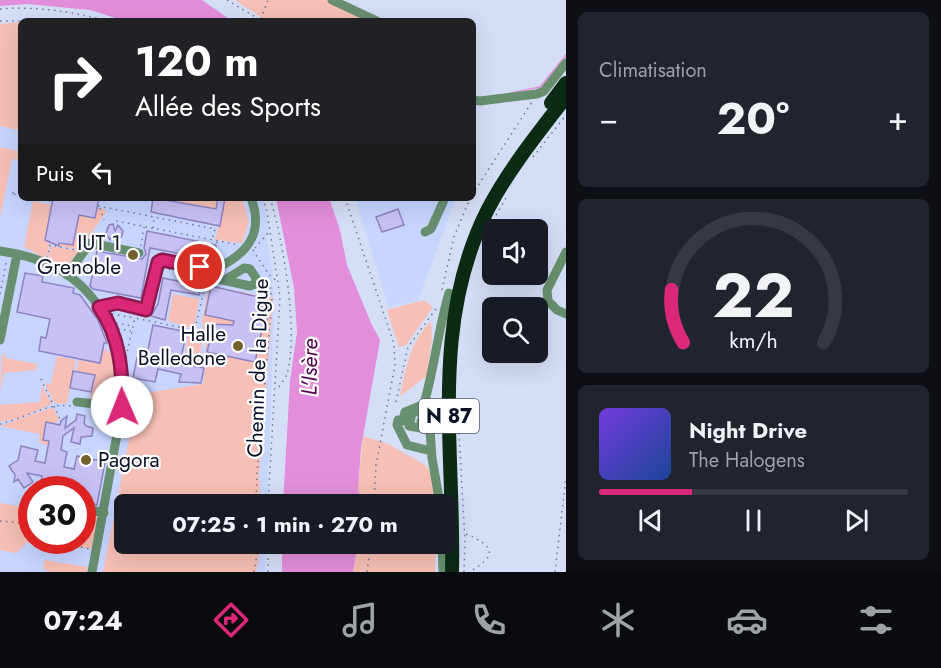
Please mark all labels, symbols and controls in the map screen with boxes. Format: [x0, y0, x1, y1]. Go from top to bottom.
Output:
text: 120 m [135, 31, 259, 92]
icon: right [36, 42, 114, 120]
text: Climatisation [599, 56, 707, 85]
text: 20° [717, 86, 789, 151]
text: Allée des Sports [135, 87, 321, 126]
text: − [599, 95, 618, 142]
text: + [888, 95, 908, 142]
icon: left [86, 156, 119, 189]
text: Puis [36, 157, 74, 189]
map controls [482, 219, 548, 363]
button: sound [482, 219, 548, 285]
place label: IUT 1 Grenoble [37, 228, 121, 282]
pin [174, 241, 225, 292]
marker: IUT 1 Grenoble [126, 248, 140, 262]
icon: arrive [183, 250, 216, 283]
text: 22 [713, 250, 794, 340]
street label: Chemin de la Digue [240, 278, 276, 458]
button: search [482, 297, 548, 363]
place label: Halle Belledone [138, 319, 226, 373]
text: km/h [729, 325, 778, 356]
water label: L'Isère [293, 338, 325, 396]
marker: Halle Belledone [231, 339, 245, 353]
position arrow [90, 375, 154, 439]
road number: N 87 [419, 399, 479, 433]
text: Night Drive [689, 414, 807, 446]
place label: Pagora [98, 445, 160, 475]
text: The Halogens [689, 446, 805, 475]
marker: Pagora [79, 453, 93, 467]
speed limit sign: 30 [18, 476, 96, 554]
icon: previous [634, 504, 667, 537]
icon: pause [737, 504, 770, 537]
icon: next [840, 504, 873, 537]
text: 07:25 · 1 min · 270 m [172, 508, 398, 540]
icon: directions [210, 599, 252, 641]
icon: music [339, 599, 381, 641]
icon: phone [468, 599, 510, 641]
icon: climate [597, 599, 639, 641]
icon: car [726, 599, 768, 641]
icon: filters [855, 599, 897, 641]
text: 07:24 [44, 601, 123, 640]

